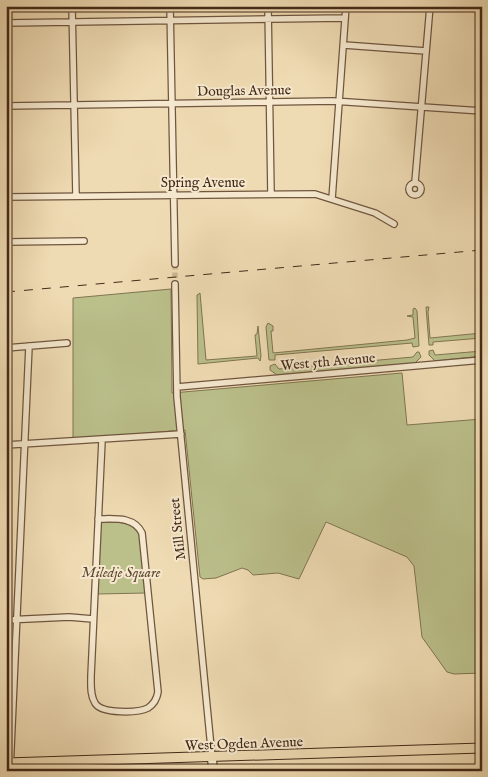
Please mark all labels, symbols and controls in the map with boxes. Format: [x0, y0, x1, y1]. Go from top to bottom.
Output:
street label: Douglas Avenue [197, 81, 292, 101]
street label: Spring Avenue [161, 174, 246, 192]
street label: West 5th Avenue [280, 349, 377, 375]
street label: Mill Street [166, 497, 190, 561]
park label: Miledje Square [82, 564, 161, 582]
street label: West Ogden Avenue [185, 733, 304, 755]

